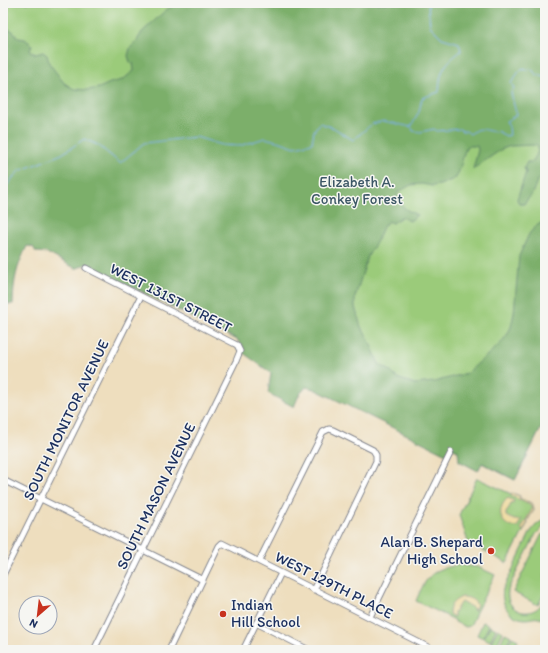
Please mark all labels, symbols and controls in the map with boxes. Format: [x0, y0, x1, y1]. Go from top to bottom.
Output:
park label: Elizabeth A. Conkey Forest [311, 173, 403, 208]
street label: WEST 131ST STREET [107, 259, 236, 337]
street label: SOUTH MONITOR AVENUE [19, 337, 113, 503]
street label: SOUTH MASON AVENUE [113, 420, 199, 572]
place label: Alan B. Shepard High School [381, 533, 484, 568]
marker: Alan B. Shepard High School [486, 546, 496, 556]
street label: WEST 129TH PLACE [272, 547, 396, 623]
north arrow [18, 595, 58, 635]
place label: Indian Hill School [231, 596, 301, 631]
marker: Indian Hill School [218, 609, 228, 619]
text: N [27, 616, 40, 631]

